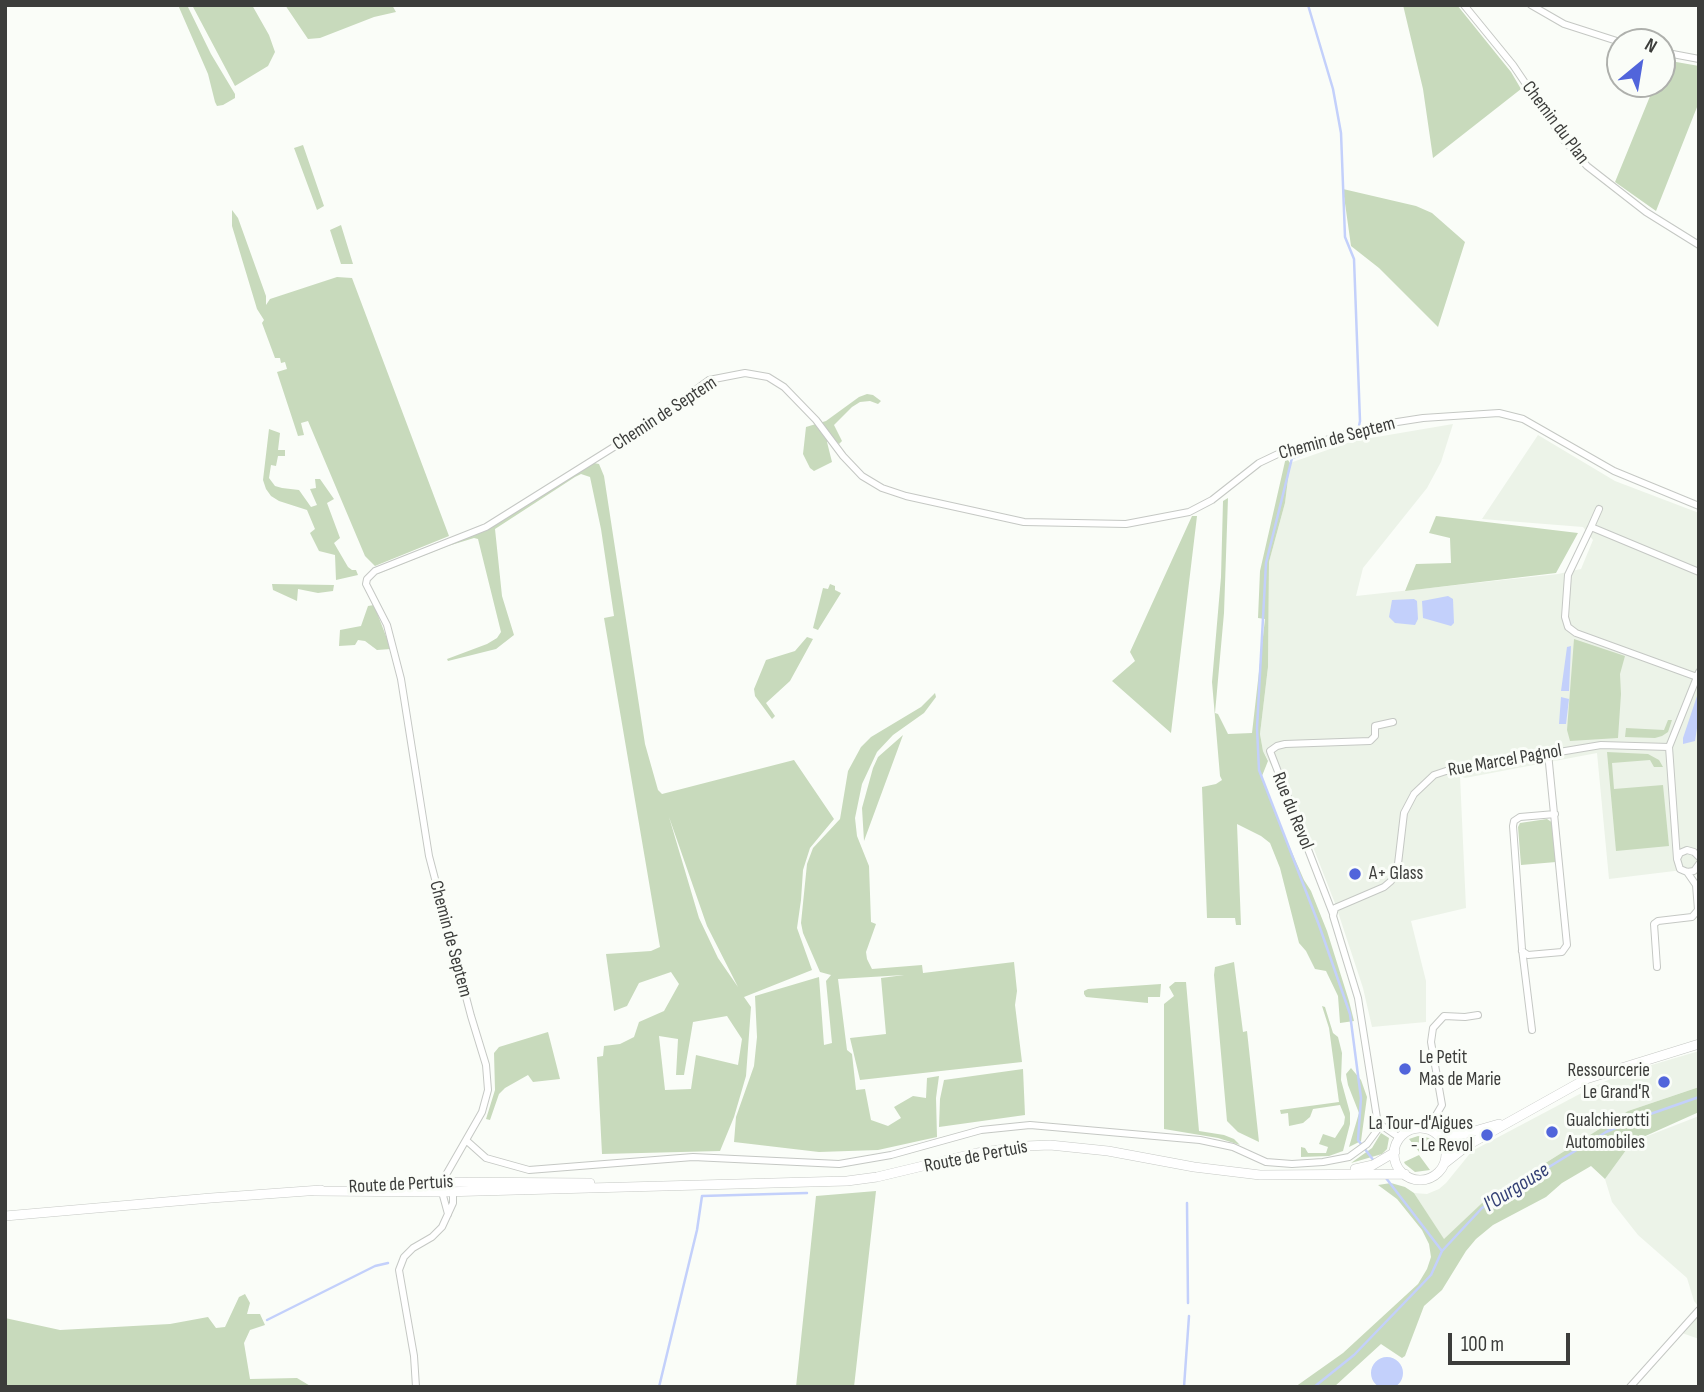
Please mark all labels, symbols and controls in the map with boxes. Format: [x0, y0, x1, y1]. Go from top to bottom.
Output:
north arrow [1606, 28, 1676, 98]
text: N [1641, 34, 1661, 59]
street label: Chemin du Plan [1516, 77, 1594, 169]
street label: Chemin de Septem [609, 372, 721, 456]
street label: Chemin de Septem [1276, 413, 1398, 465]
street label: Rue Marcel Pagnol [1446, 740, 1564, 782]
street label: Rue du Revol [1266, 769, 1318, 853]
place label: A+ Glass [1369, 863, 1423, 885]
marker: A+ Glass [1347, 866, 1363, 882]
street label: Chemin de Septem [424, 878, 476, 1000]
place label: Le Petit Mas de Marie [1419, 1047, 1501, 1091]
place label: Ressourcerie Le Grand'R [1568, 1060, 1650, 1104]
marker: Le Petit Mas de Marie [1397, 1061, 1413, 1077]
marker: Ressourcerie Le Grand'R [1656, 1074, 1672, 1090]
place label: Gualchierotti Automobiles [1566, 1110, 1649, 1154]
place label: La Tour-d'Aigues - Le Revol [1368, 1113, 1473, 1157]
marker: Gualchierotti Automobiles [1544, 1124, 1560, 1140]
marker: La Tour-d'Aigues - Le Revol [1479, 1127, 1495, 1143]
street label: Route de Pertuis [922, 1136, 1030, 1178]
water label: l'Ourgouse [1480, 1158, 1554, 1218]
street label: Route de Pertuis [348, 1171, 454, 1199]
scale bar [1452, 1318, 1574, 1362]
text: 100 m [1461, 1332, 1504, 1357]

